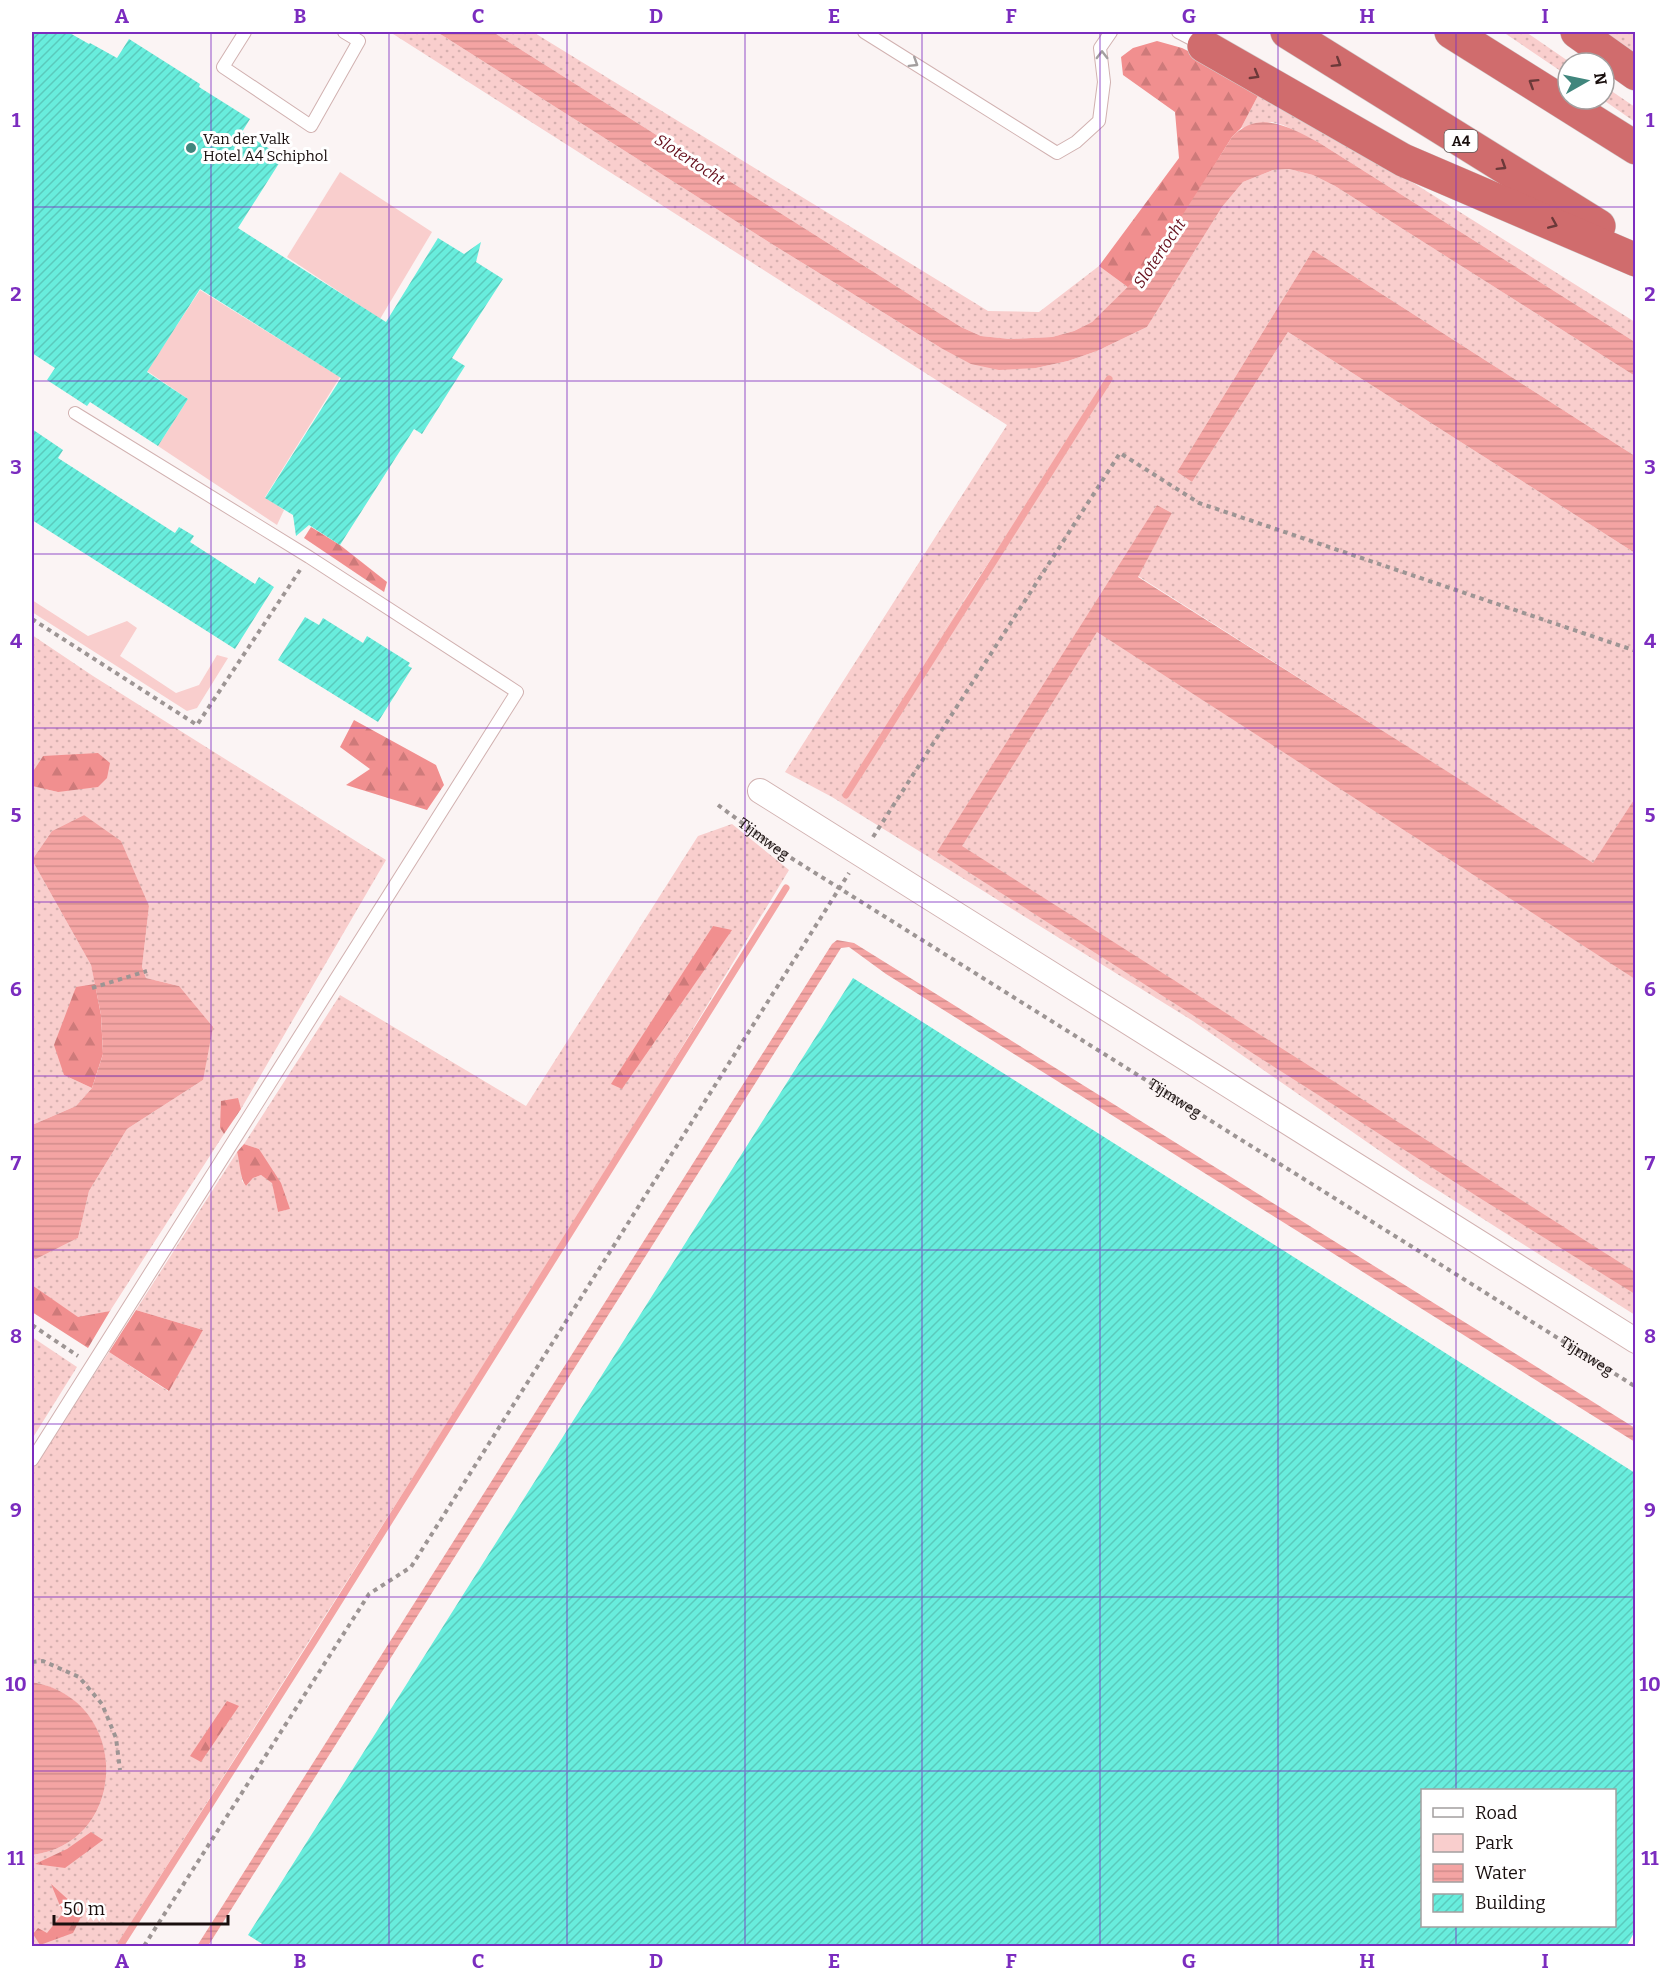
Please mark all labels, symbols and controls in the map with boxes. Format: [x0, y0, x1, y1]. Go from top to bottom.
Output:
text: A [115, 4, 130, 28]
text: B [294, 4, 307, 28]
text: C [472, 4, 484, 28]
text: D [649, 4, 663, 28]
text: E [828, 4, 840, 28]
text: F [1005, 4, 1017, 28]
text: G [1182, 4, 1196, 28]
text: H [1359, 4, 1375, 28]
text: I [1541, 4, 1549, 28]
one-way arrow [1096, 50, 1108, 59]
north arrow [1556, 51, 1616, 111]
one-way arrow [908, 55, 918, 67]
one-way arrow [1330, 56, 1341, 67]
one-way arrow [1248, 67, 1259, 79]
text: N [1590, 71, 1611, 86]
one-way arrow [1529, 79, 1539, 91]
text: 1 [12, 108, 21, 132]
text: 1 [1646, 108, 1655, 132]
place label: Van der Valk Hotel A4 Schiphol [203, 130, 328, 165]
water label: Slotertocht [651, 130, 728, 189]
road number: A4 [1444, 130, 1478, 152]
marker: Van der Valk Hotel A4 Schiphol [184, 141, 198, 155]
one-way arrow [1496, 159, 1506, 171]
water label: Slotertocht [1129, 215, 1190, 292]
one-way arrow [1547, 217, 1558, 229]
text: 2 [10, 282, 22, 306]
text: 2 [1644, 282, 1656, 306]
text: 3 [10, 455, 22, 479]
text: 3 [1644, 455, 1656, 479]
text: 4 [10, 629, 22, 653]
text: 4 [1644, 629, 1656, 653]
text: 5 [11, 803, 22, 827]
text: 5 [1645, 803, 1656, 827]
street label: Tijmweg [735, 814, 793, 864]
text: 6 [10, 977, 22, 1001]
text: 6 [1644, 977, 1656, 1001]
street label: Tijmweg [1145, 1075, 1205, 1122]
text: 7 [11, 1151, 22, 1175]
text: 7 [1645, 1151, 1656, 1175]
text: 8 [10, 1324, 22, 1348]
text: 8 [1644, 1324, 1656, 1348]
street label: Tijmweg [1557, 1333, 1617, 1379]
text: 9 [10, 1498, 22, 1522]
text: 9 [1644, 1498, 1656, 1522]
text: 10 [5, 1672, 27, 1696]
text: 10 [1639, 1672, 1661, 1696]
legend [1421, 1789, 1616, 1927]
text: Road [1475, 1802, 1518, 1824]
text: Park [1475, 1832, 1514, 1854]
text: 11 [7, 1846, 25, 1870]
text: 11 [1641, 1846, 1659, 1870]
text: Water [1475, 1862, 1526, 1884]
scale bar [54, 1888, 228, 1926]
text: Building [1475, 1892, 1546, 1914]
text: 50 m [63, 1898, 105, 1920]
text: A [115, 1949, 130, 1973]
text: B [294, 1949, 307, 1973]
text: C [472, 1949, 484, 1973]
text: D [649, 1949, 663, 1973]
text: E [828, 1949, 840, 1973]
text: F [1005, 1949, 1017, 1973]
text: G [1182, 1949, 1196, 1973]
text: H [1359, 1949, 1375, 1973]
text: I [1541, 1949, 1549, 1973]

